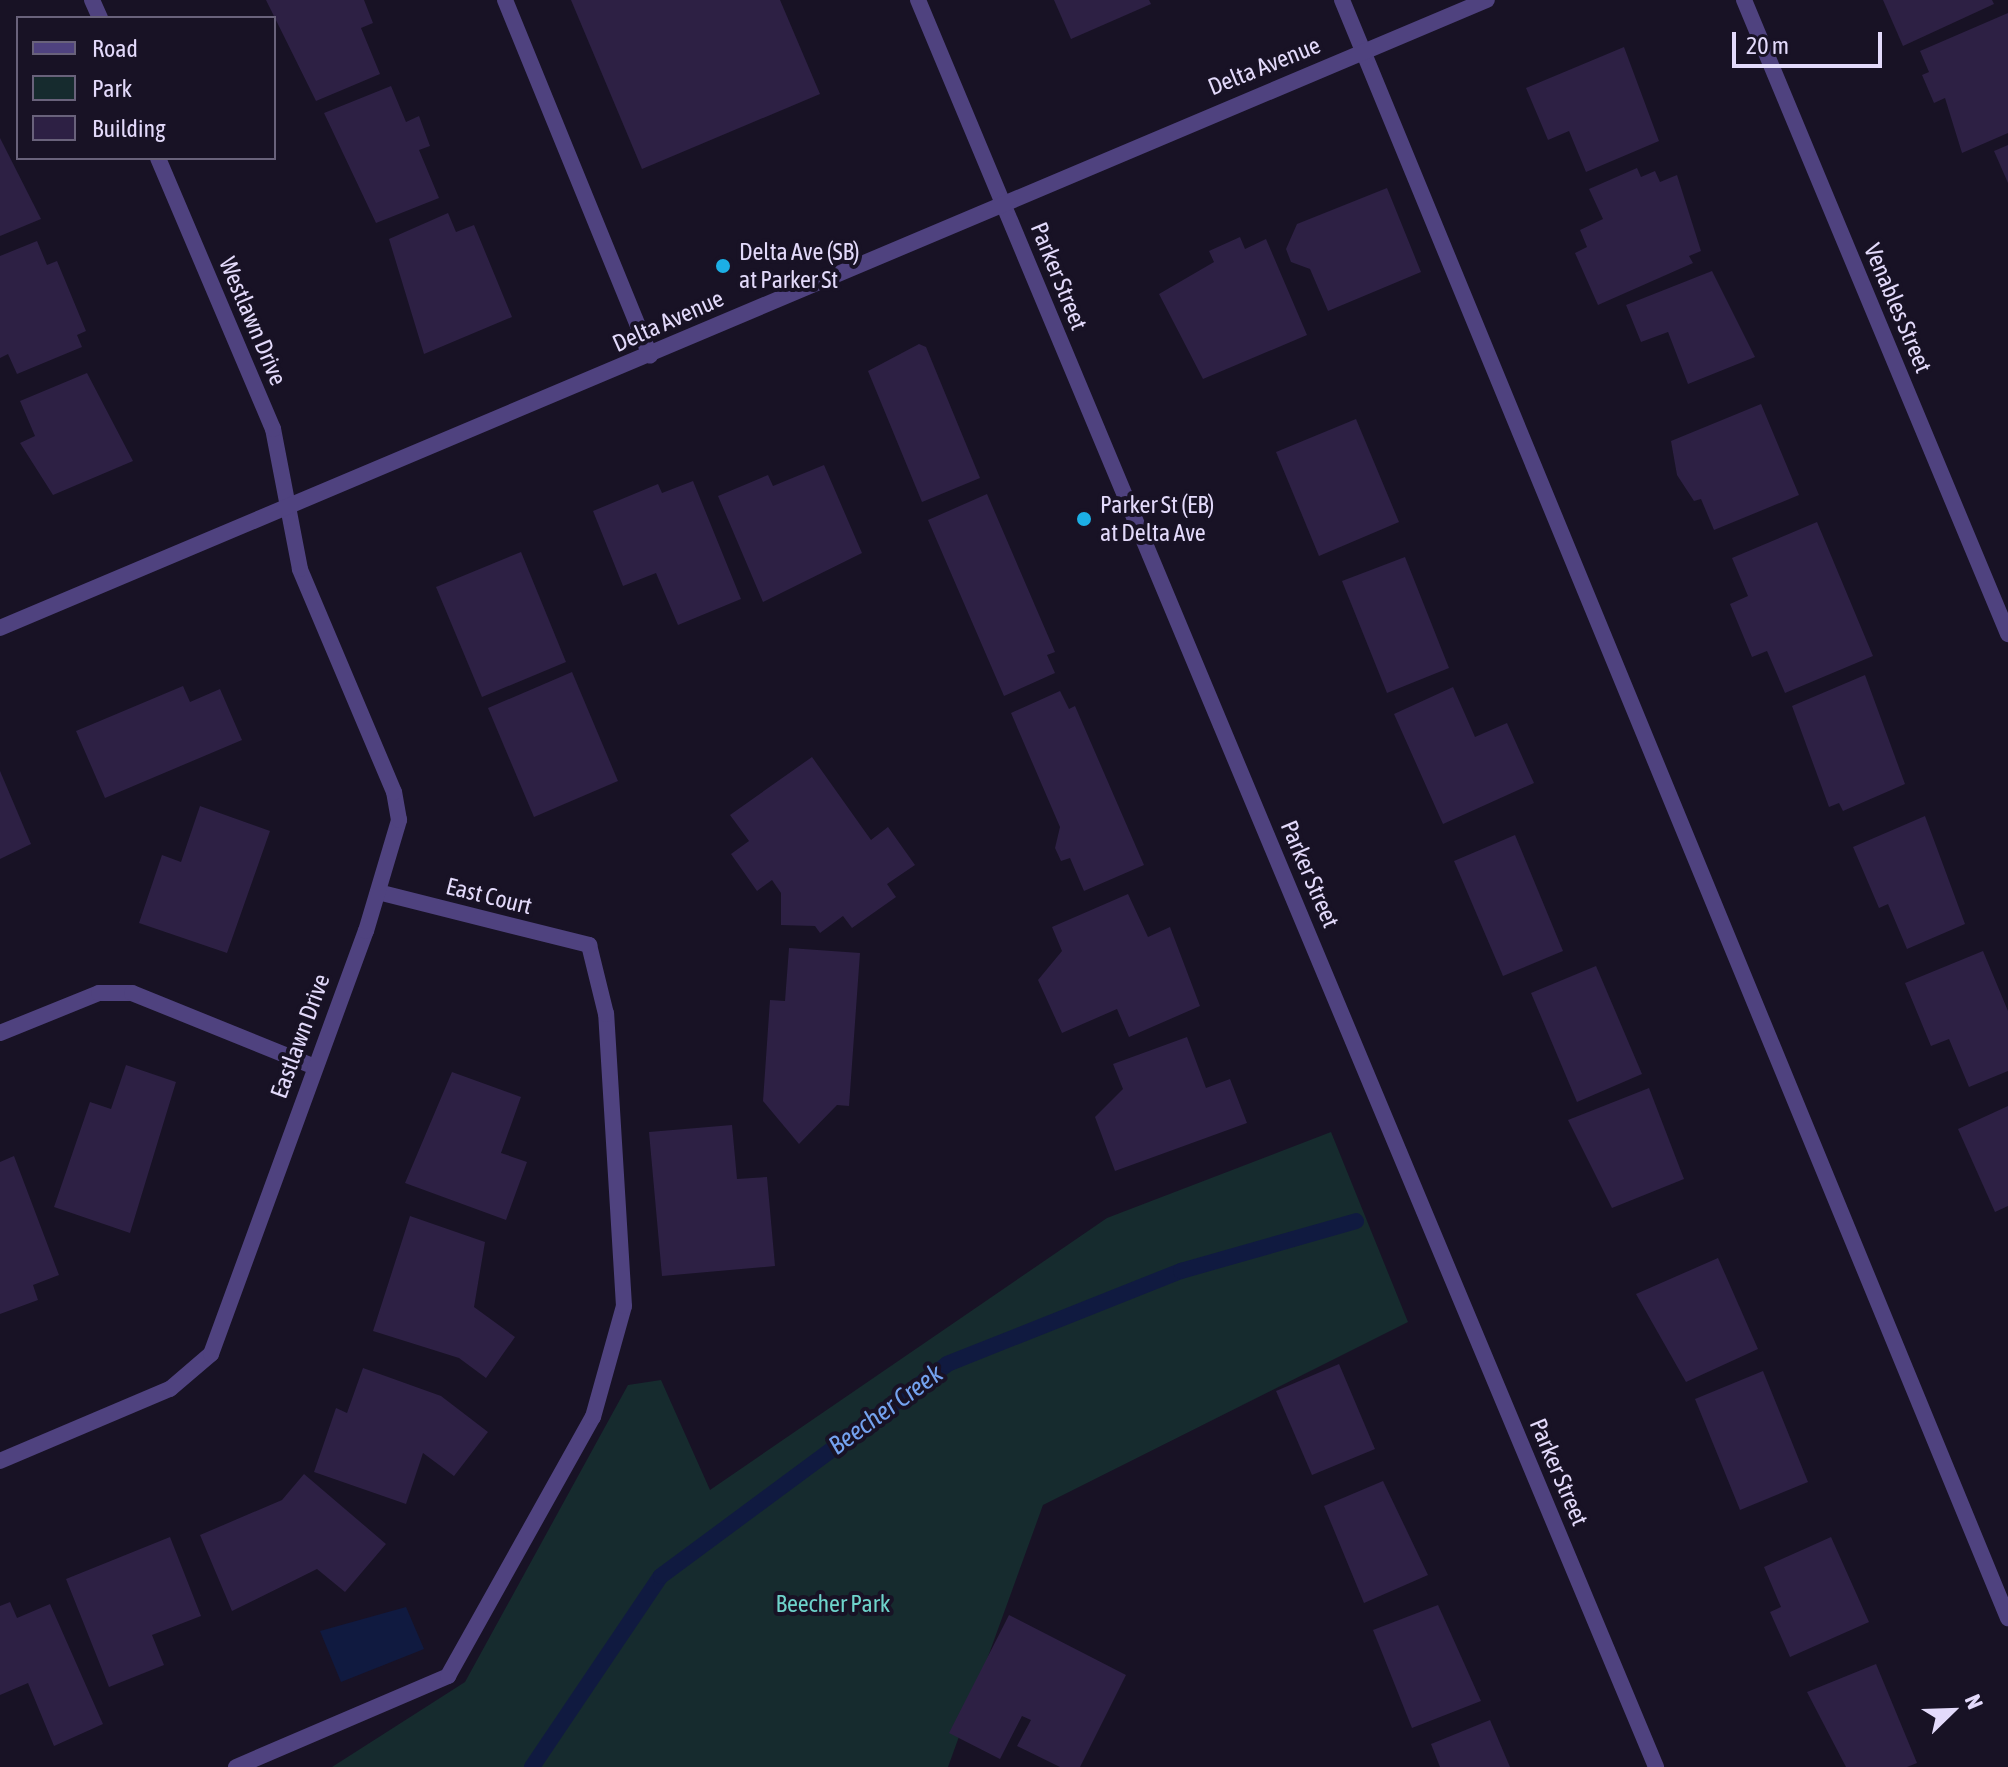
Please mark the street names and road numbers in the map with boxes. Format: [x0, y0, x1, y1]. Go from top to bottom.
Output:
street label: Delta Avenue [1204, 30, 1324, 102]
street label: Parker Street [1024, 218, 1094, 334]
street label: Venables Street [1858, 239, 1938, 377]
street label: Westlawn Drive [213, 253, 293, 389]
street label: Delta Avenue [608, 284, 728, 358]
street label: Parker Street [1275, 816, 1345, 932]
street label: East Court [443, 871, 535, 921]
street label: Eastlawn Drive [264, 970, 336, 1102]
street label: Parker Street [1524, 1414, 1594, 1530]

